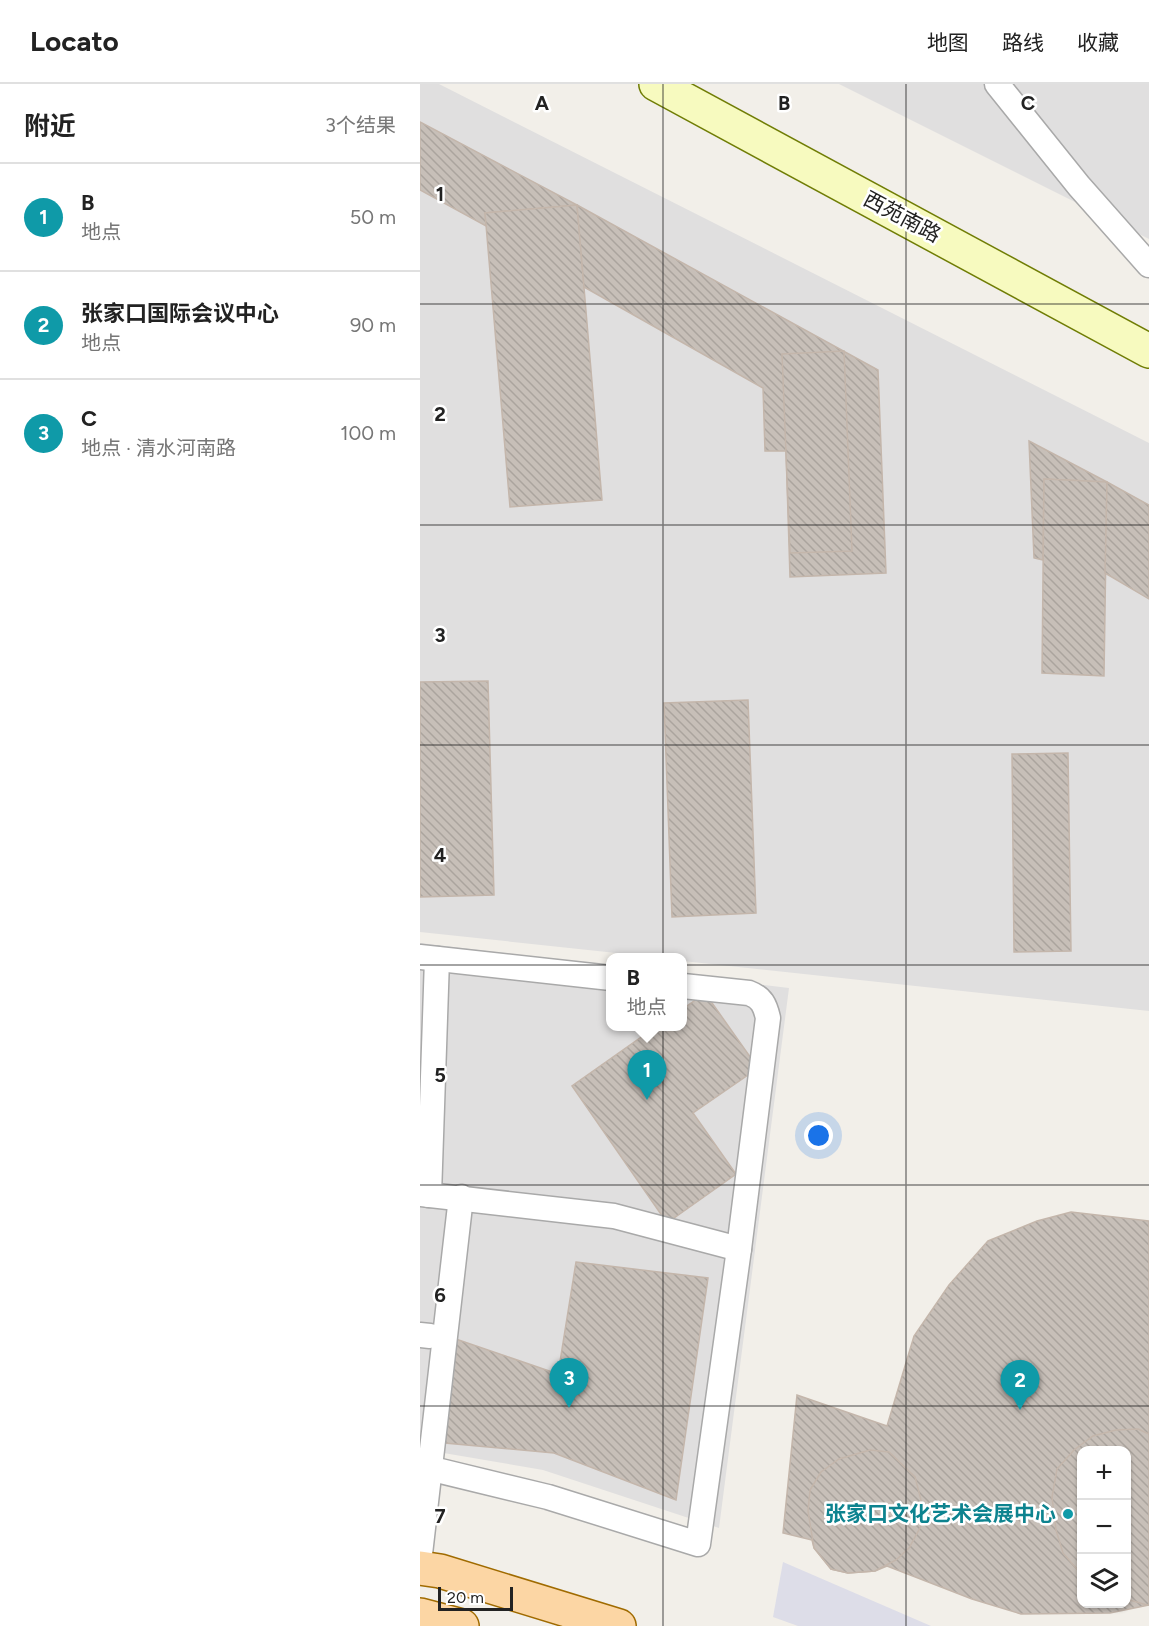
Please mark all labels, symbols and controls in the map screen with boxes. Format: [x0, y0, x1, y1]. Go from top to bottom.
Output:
text: Locato [30, 24, 119, 58]
text: 地图 [927, 30, 969, 55]
text: 路线 [1002, 30, 1044, 55]
text: 收藏 [1077, 30, 1119, 55]
text: A [535, 91, 550, 115]
text: B [778, 91, 790, 115]
text: C [1021, 91, 1035, 115]
text: 附近 [24, 110, 76, 142]
text: 3个结果 [325, 113, 396, 137]
text: 1 [436, 182, 444, 206]
street label: 西苑南路 [859, 186, 945, 247]
text: B [81, 189, 94, 216]
text: 1 [39, 205, 48, 229]
text: 50 m [350, 205, 396, 229]
text: 地点 [81, 220, 121, 244]
text: 张家口国际会议中心 [81, 300, 279, 327]
text: 2 [38, 313, 49, 337]
text: 90 m [350, 313, 396, 337]
text: 地点 [81, 331, 121, 355]
text: 2 [434, 402, 446, 426]
text: C [81, 405, 97, 432]
text: 3 [38, 421, 49, 445]
text: 100 m [340, 421, 396, 445]
text: 地点 · 清水河南路 [81, 436, 236, 460]
text: 3 [434, 623, 446, 647]
text: 4 [434, 843, 447, 867]
popup [606, 953, 687, 1031]
text: B [627, 964, 640, 991]
text: 地点 [627, 995, 667, 1019]
pin: 1 [628, 1050, 666, 1100]
text: 5 [434, 1063, 446, 1087]
your location [804, 1121, 833, 1150]
text: 6 [434, 1283, 446, 1307]
pin: 3 [550, 1358, 588, 1408]
pin: 2 [1000, 1360, 1040, 1410]
map controls [1077, 1446, 1131, 1608]
button: + [1077, 1446, 1131, 1500]
button: − [1077, 1500, 1131, 1554]
place label: 张家口文化艺术会展中心 [825, 1501, 1056, 1526]
text: 7 [434, 1504, 446, 1528]
marker: 张家口文化艺术会展中心 [1061, 1507, 1075, 1521]
button: layers [1077, 1554, 1131, 1608]
scale bar [438, 1584, 513, 1612]
text: 20 m [447, 1588, 484, 1607]

